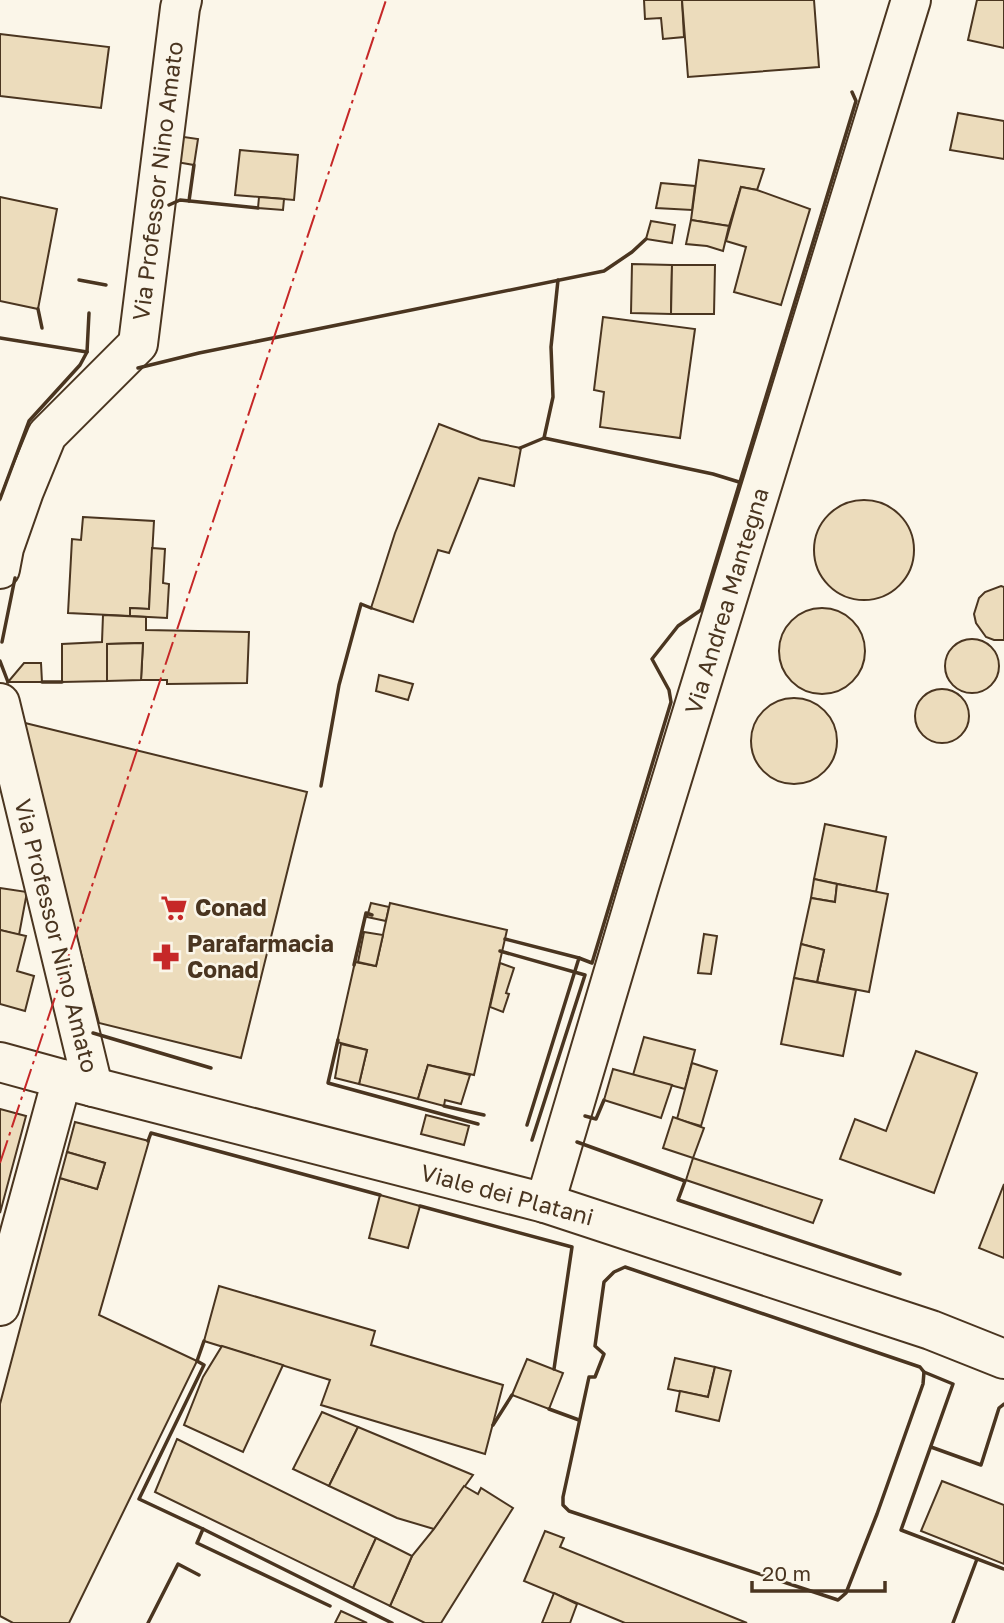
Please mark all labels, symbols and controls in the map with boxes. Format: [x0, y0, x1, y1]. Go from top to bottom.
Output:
street label: Via Professor Nino Amato [126, 40, 188, 322]
street label: Via Andrea Mantegna [678, 484, 774, 717]
street label: Via Professor Nino Amato [9, 796, 105, 1075]
supermarket icon: Conad [159, 893, 189, 923]
place label: Conad [195, 893, 267, 921]
place label: Parafarmacia Conad [187, 929, 334, 983]
pharmacy icon: Parafarmacia Conad [151, 942, 181, 972]
street label: Viale dei Platani [418, 1157, 597, 1231]
scale bar [752, 1550, 885, 1594]
text: 20 m [762, 1560, 811, 1586]

